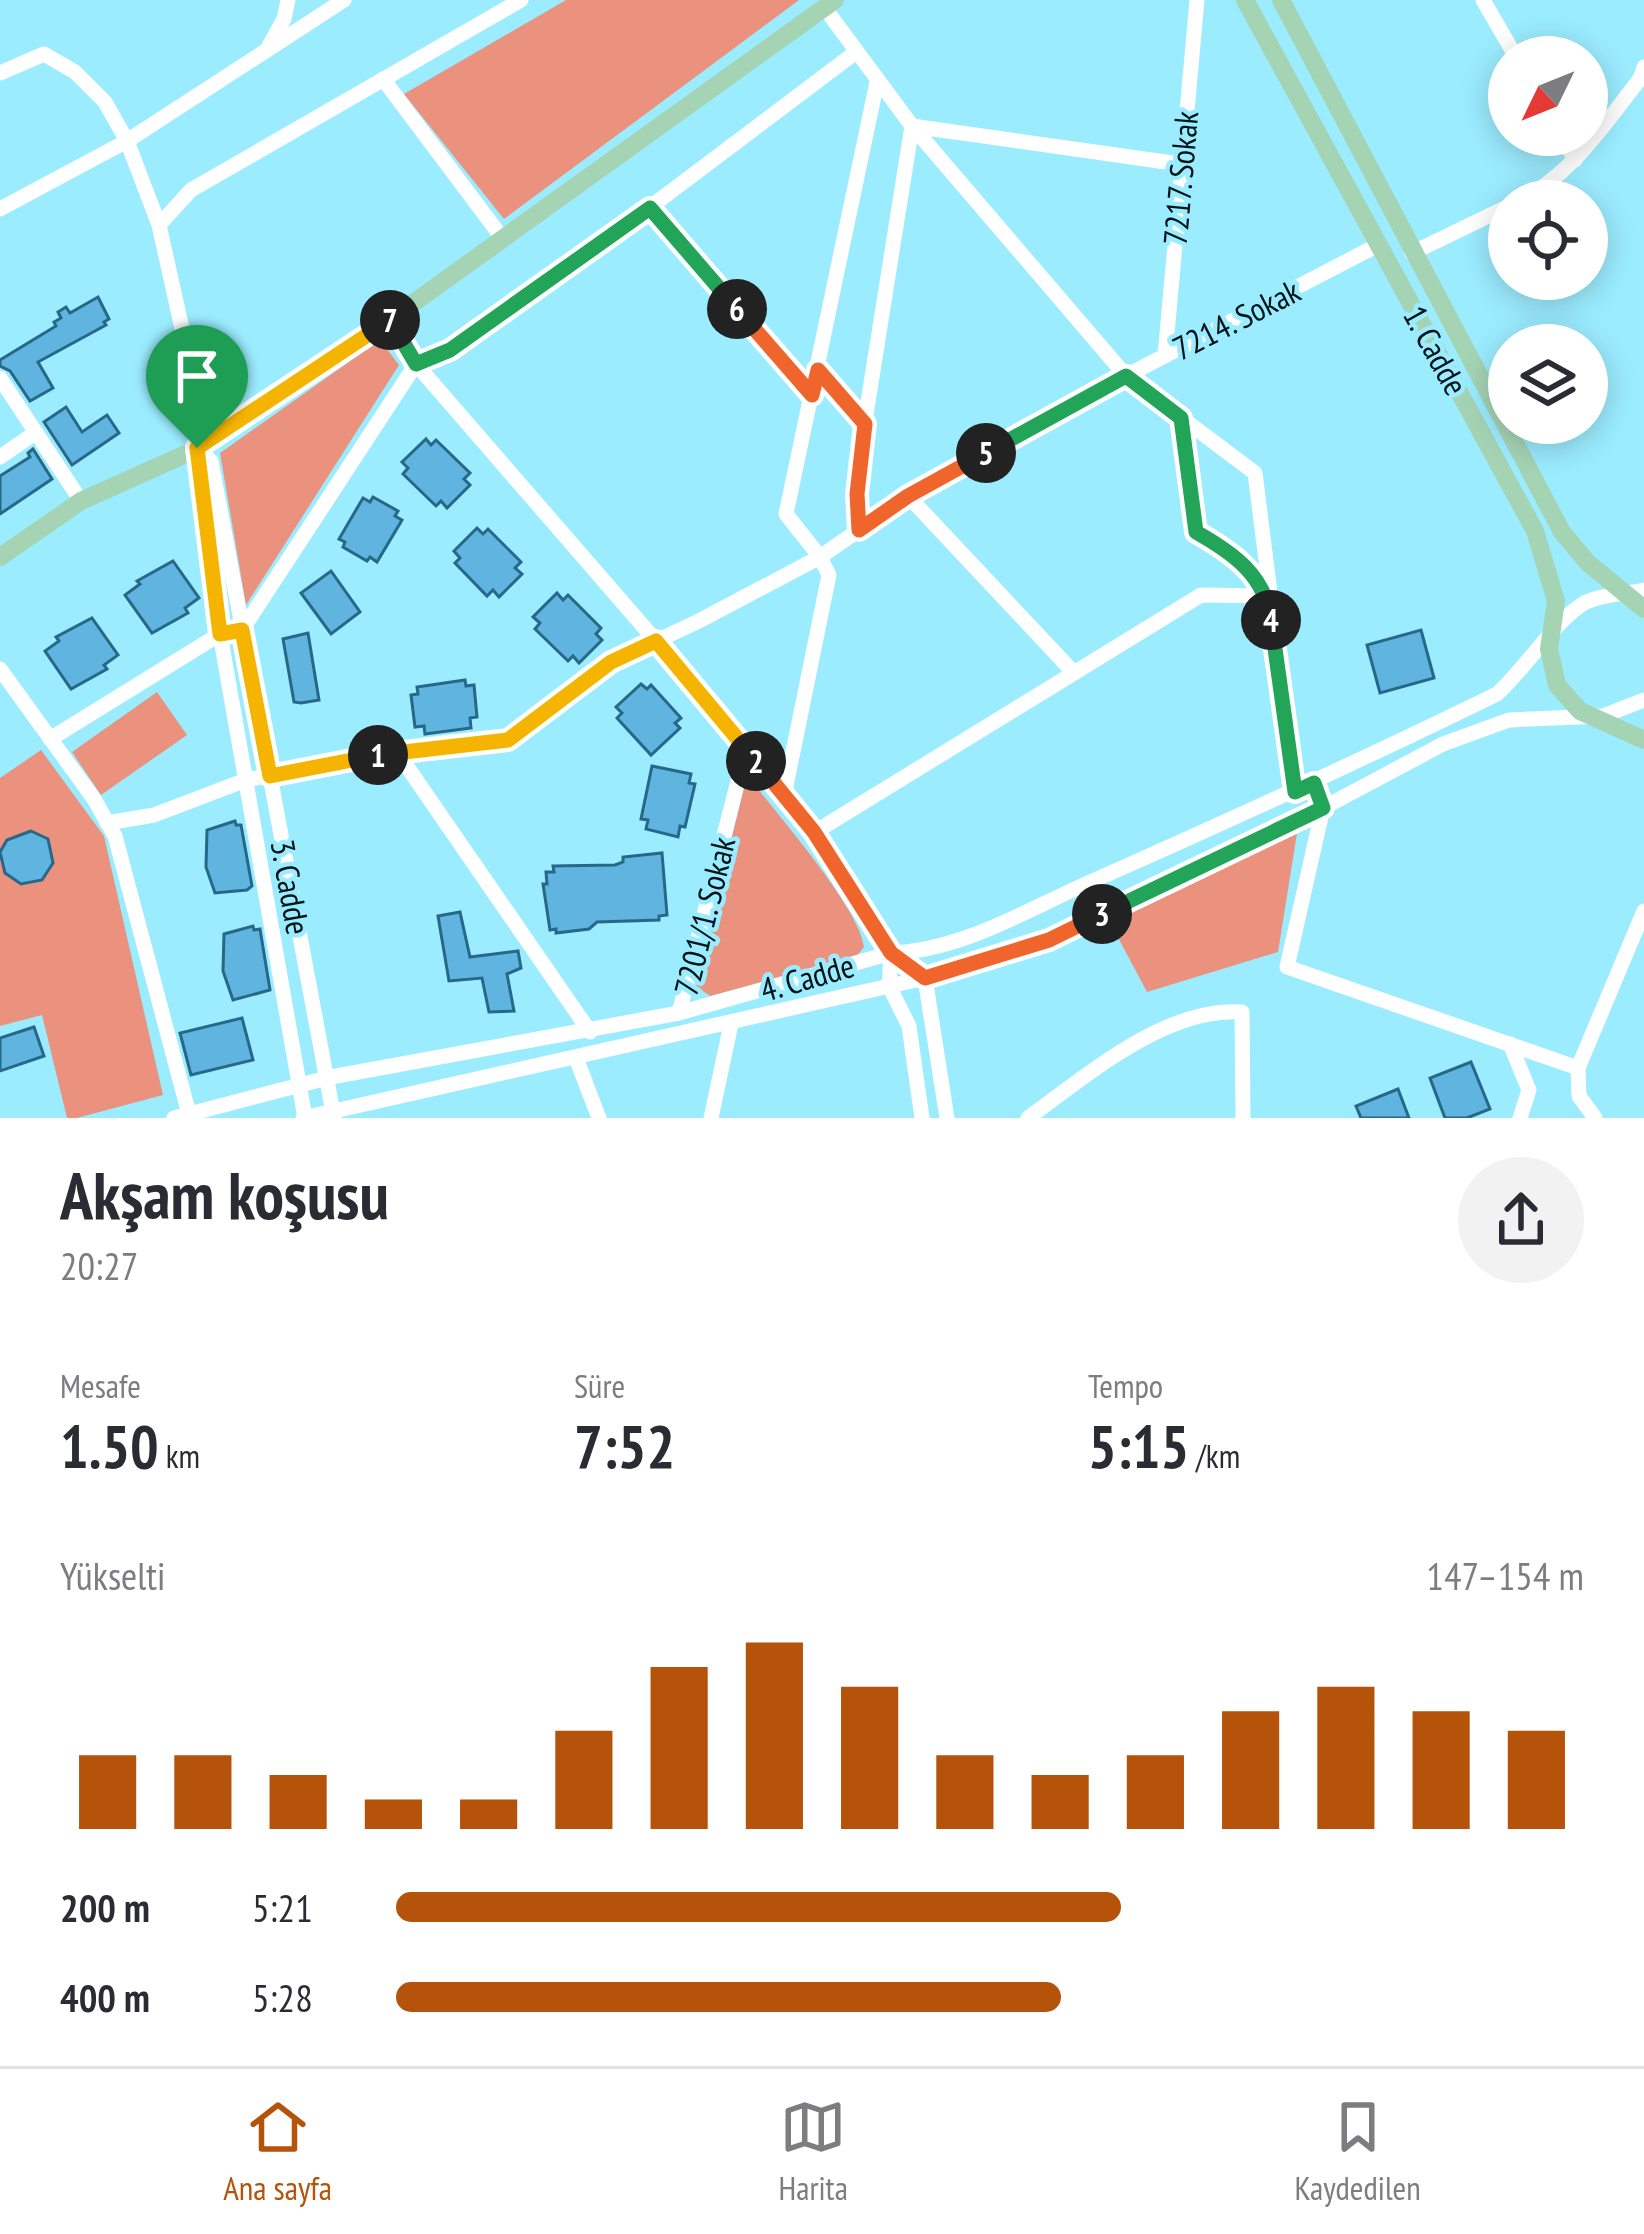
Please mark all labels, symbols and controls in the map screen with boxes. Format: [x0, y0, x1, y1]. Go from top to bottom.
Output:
north arrow [1488, 36, 1608, 156]
map controls [1488, 36, 1608, 444]
street label: 7217. Sokak [1153, 109, 1207, 247]
button: locate [1488, 180, 1608, 300]
street label: 7214. Sokak [1165, 269, 1307, 369]
pin: 6 [707, 279, 767, 339]
text: 6 [729, 287, 745, 330]
pin: 7 [360, 290, 420, 350]
text: 7 [382, 298, 398, 341]
street label: 1. Cadde [1394, 298, 1478, 402]
button: layers [1488, 324, 1608, 444]
pin [146, 325, 248, 448]
icon: arrive [164, 343, 230, 409]
pin: 5 [956, 423, 1016, 483]
text: 5 [978, 431, 994, 474]
pin: 4 [1241, 590, 1301, 650]
text: 4 [1263, 598, 1279, 641]
pin: 1 [348, 725, 408, 785]
pin: 2 [726, 731, 786, 791]
text: 1 [370, 733, 386, 776]
text: 2 [748, 739, 764, 782]
street label: 7201/1. Sokak [664, 832, 744, 1000]
street label: 3. Cadde [262, 836, 320, 938]
pin: 3 [1072, 884, 1132, 944]
text: 3 [1094, 892, 1110, 935]
street label: 4. Cadde [755, 943, 859, 1011]
text: Akşam koşusu [60, 1152, 389, 1237]
button: share [1458, 1157, 1584, 1283]
text: 20:27 [60, 1240, 138, 1291]
text: Mesafe [60, 1364, 141, 1407]
text: Süre [574, 1364, 625, 1407]
text: Tempo [1088, 1364, 1163, 1407]
text: 1.50 [60, 1407, 159, 1485]
text: 7:52 [574, 1407, 675, 1485]
text: 5:15 [1088, 1407, 1189, 1485]
text: km [159, 1434, 200, 1477]
text: /km [1189, 1434, 1240, 1477]
text: Yükselti [60, 1550, 165, 1601]
text: 147–154 m [1426, 1550, 1584, 1601]
text: 200 m [60, 1882, 150, 1933]
text: 5:21 [252, 1882, 313, 1933]
text: 400 m [60, 1972, 150, 2023]
text: 5:28 [252, 1972, 313, 2023]
tab: Ana sayfa [223, 2094, 332, 2209]
tab: Harita [779, 2094, 848, 2209]
tab: Kaydedilen [1294, 2094, 1421, 2209]

